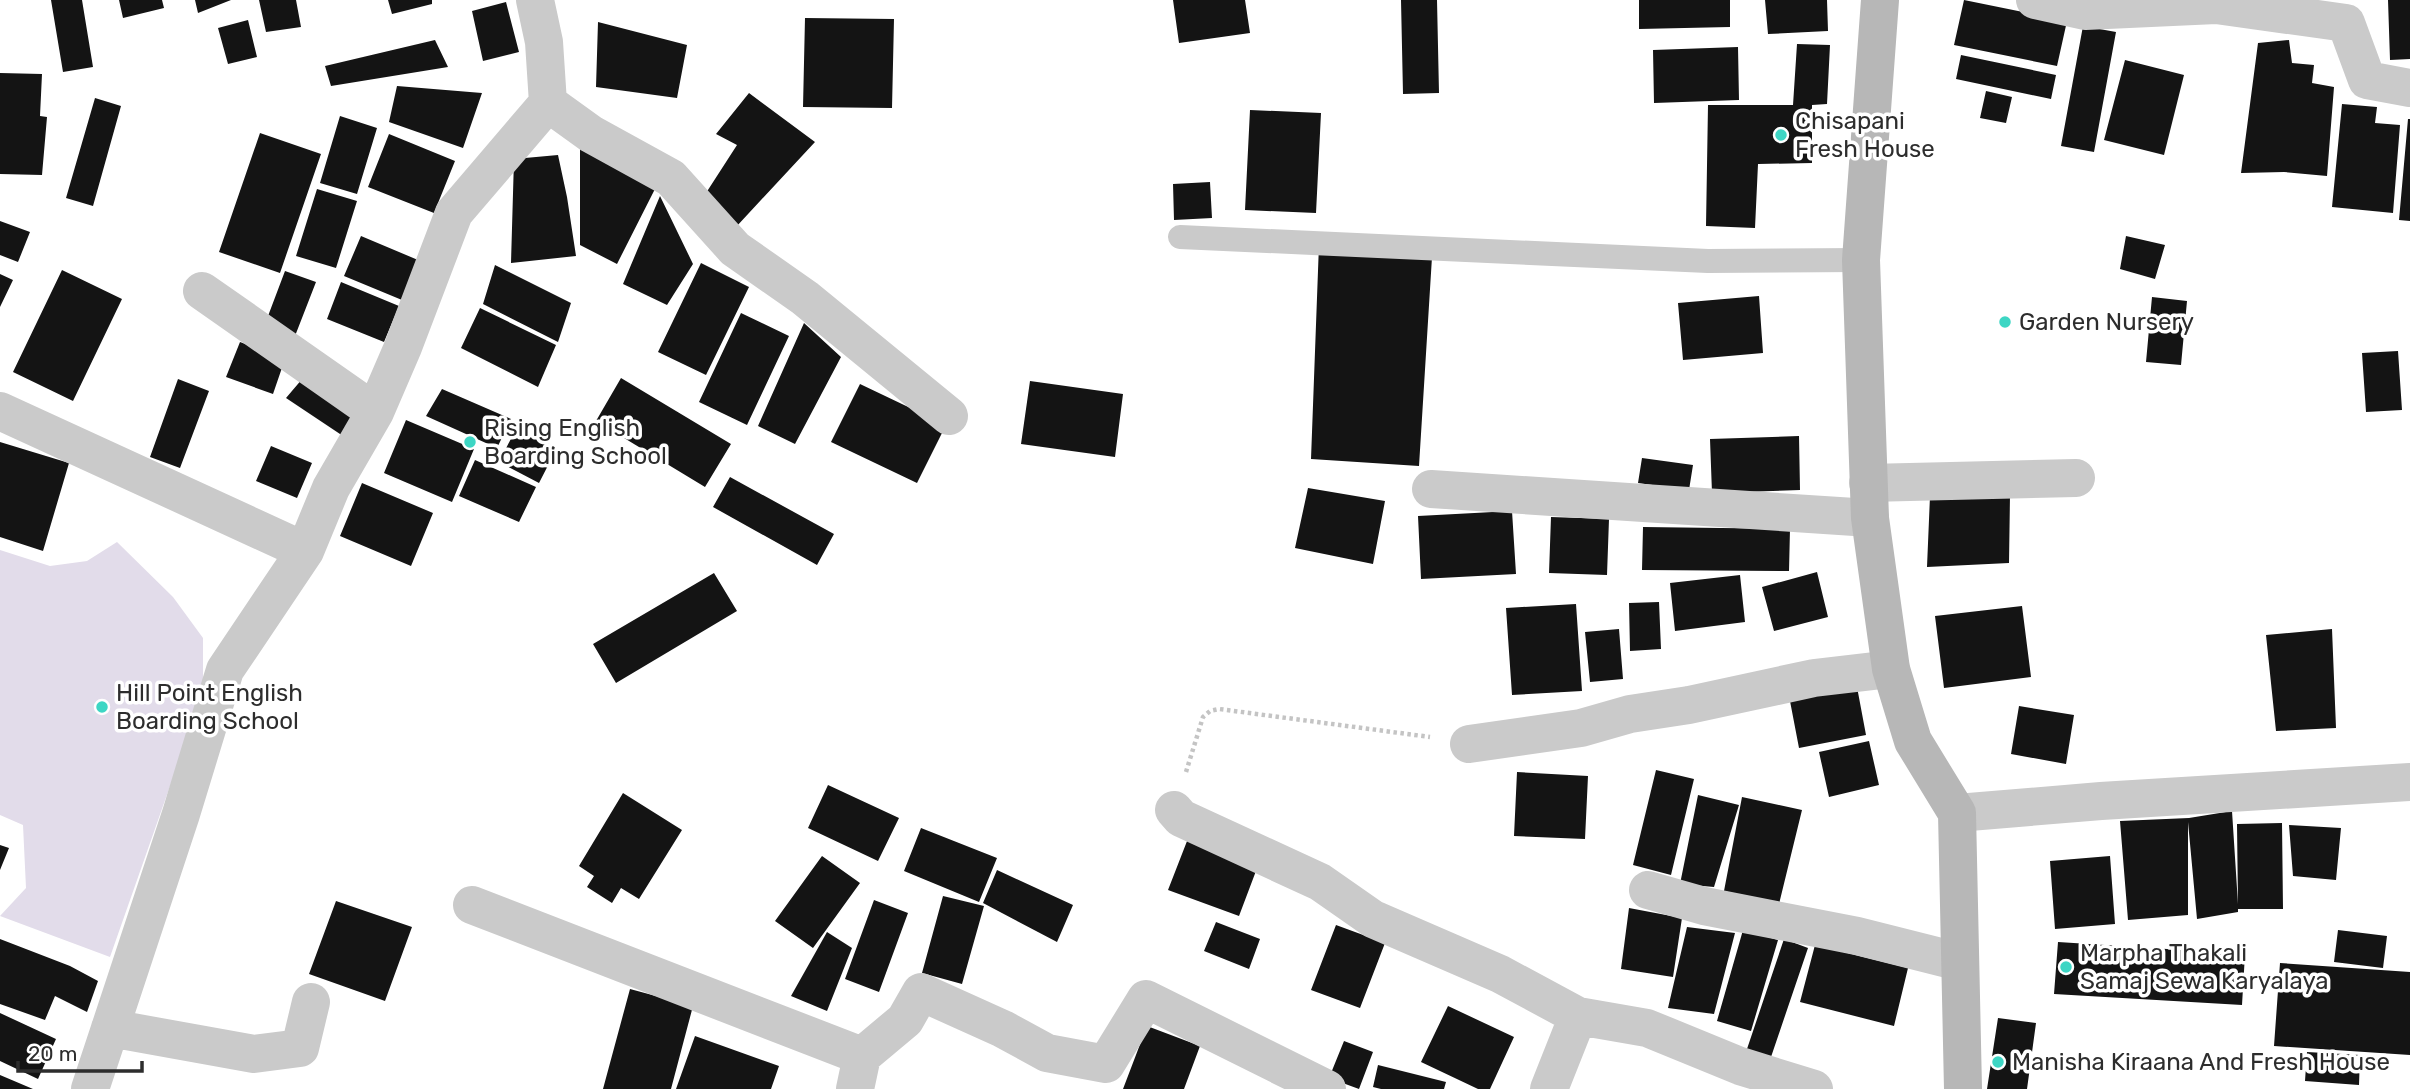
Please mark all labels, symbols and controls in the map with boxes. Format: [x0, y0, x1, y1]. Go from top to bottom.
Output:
place label: Chisapani Fresh House [1795, 107, 1935, 163]
marker: Chisapani Fresh House [1773, 127, 1789, 143]
place label: Garden Nursery [2019, 308, 2194, 336]
marker: Garden Nursery [1997, 314, 2013, 330]
place label: Rising English Boarding School [484, 414, 667, 470]
marker: Rising English Boarding School [462, 434, 478, 450]
place label: Hill Point English Boarding School [116, 679, 303, 735]
marker: Hill Point English Boarding School [94, 699, 110, 715]
place label: Marpha Thakali Samaj Sewa Karyalaya [2080, 939, 2329, 995]
marker: Marpha Thakali Samaj Sewa Karyalaya [2058, 959, 2074, 975]
scale bar [18, 1030, 142, 1074]
text: 20 m [28, 1041, 77, 1066]
place label: Manisha Kiraana And Fresh House [2012, 1048, 2390, 1076]
marker: Manisha Kiraana And Fresh House [1990, 1054, 2006, 1070]

